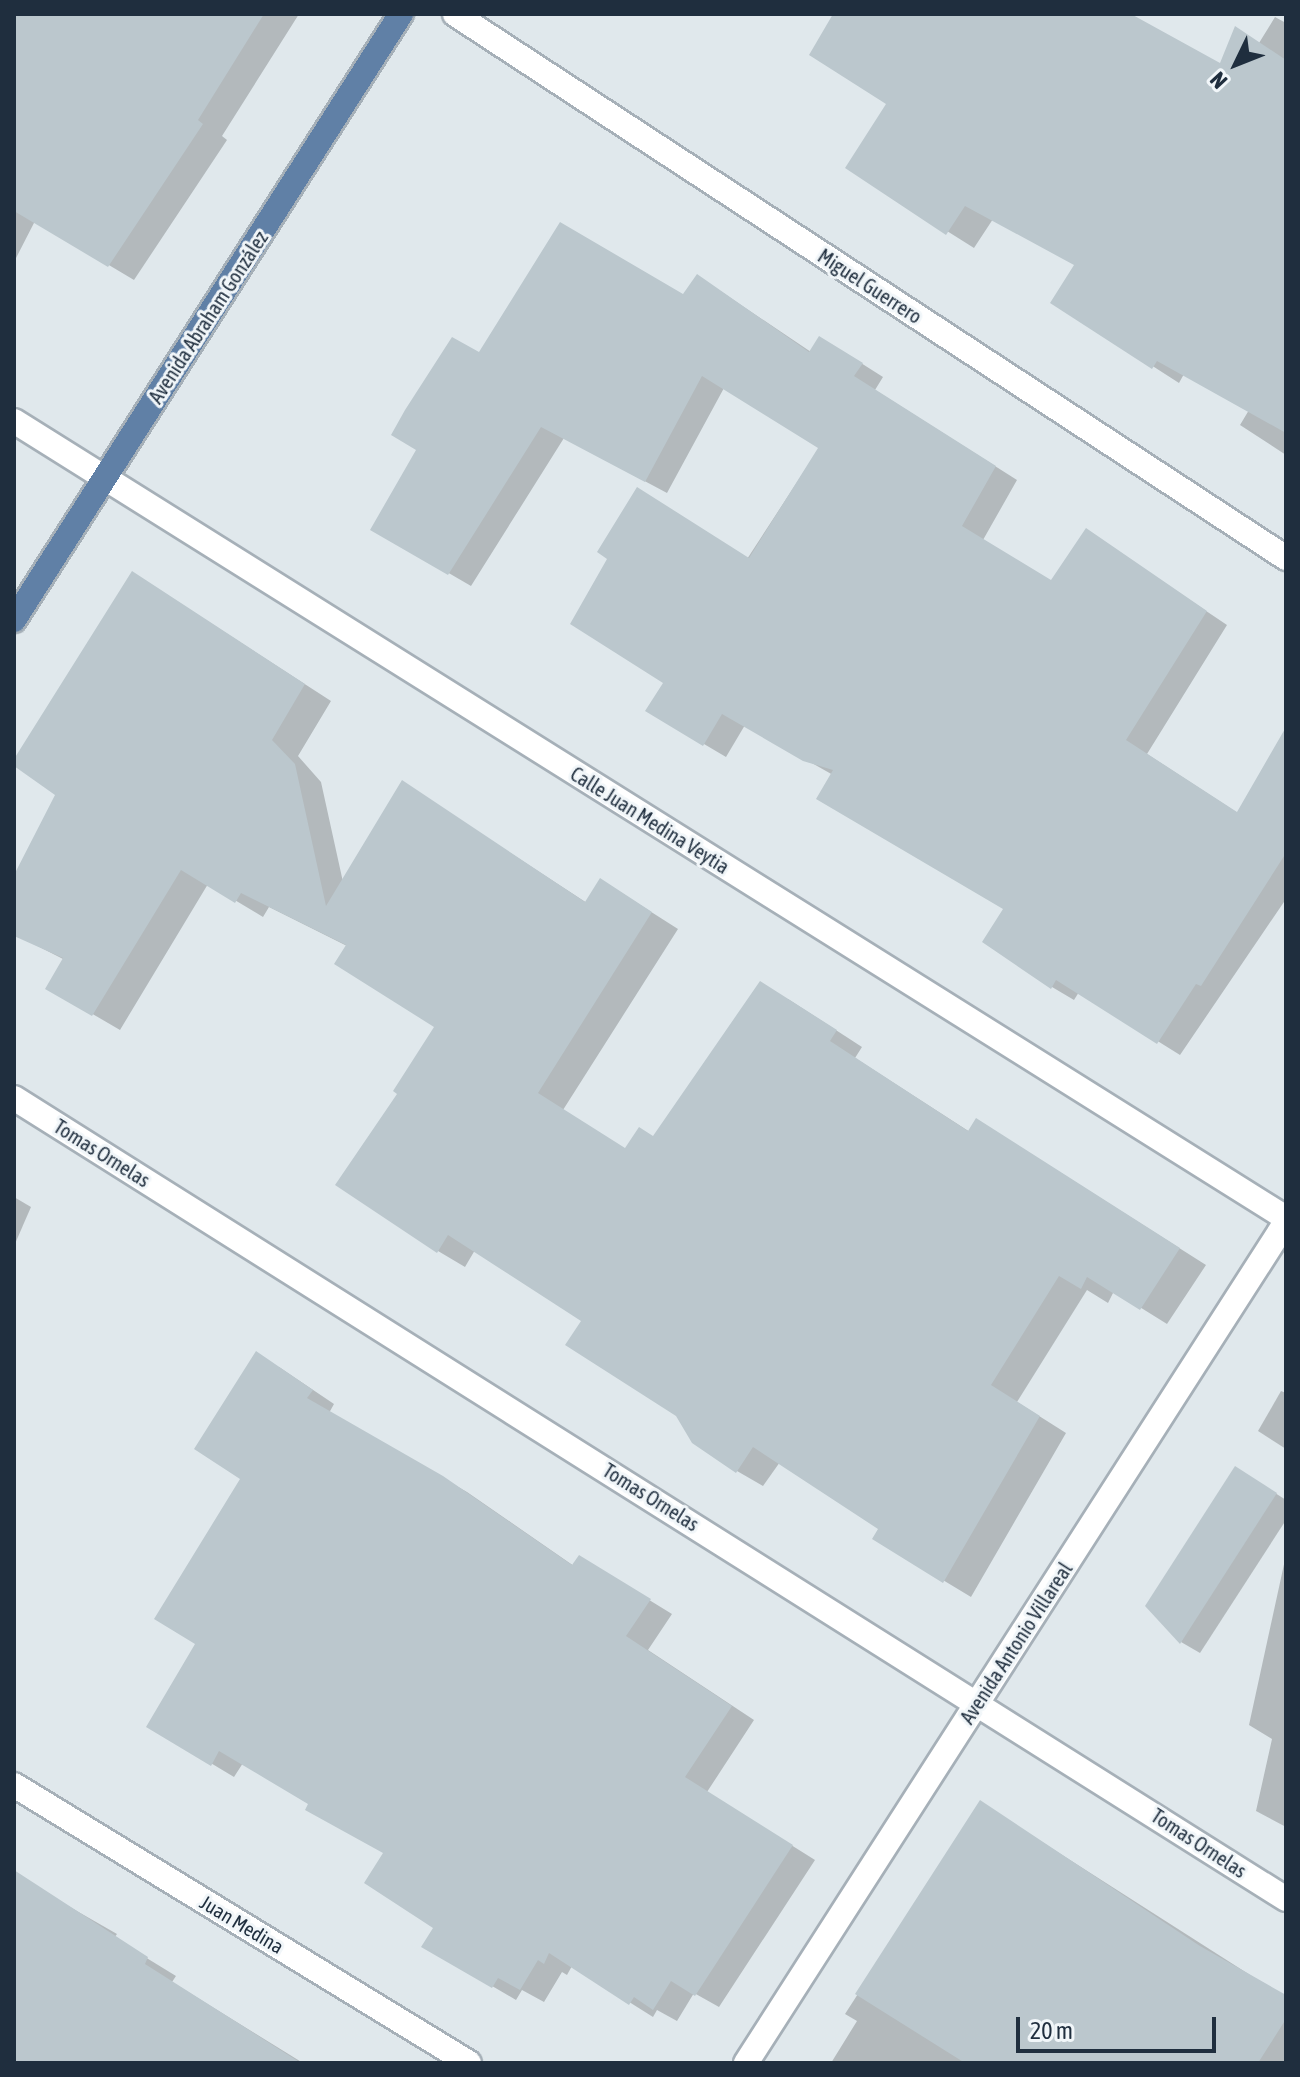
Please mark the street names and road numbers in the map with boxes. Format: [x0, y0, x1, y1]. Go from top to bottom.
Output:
street label: Avenida Abraham González [143, 226, 273, 408]
street label: Miguel Guerrero [814, 244, 926, 328]
street label: Calle Juan Medina Veytia [566, 761, 734, 879]
street label: Tomas Ornelas [50, 1114, 154, 1192]
street label: Tomas Ornelas [599, 1458, 703, 1536]
street label: Avenida Antonio Villareal [955, 1558, 1077, 1728]
street label: Tomas Ornelas [1147, 1803, 1251, 1883]
street label: Juan Medina [196, 1890, 288, 1958]

